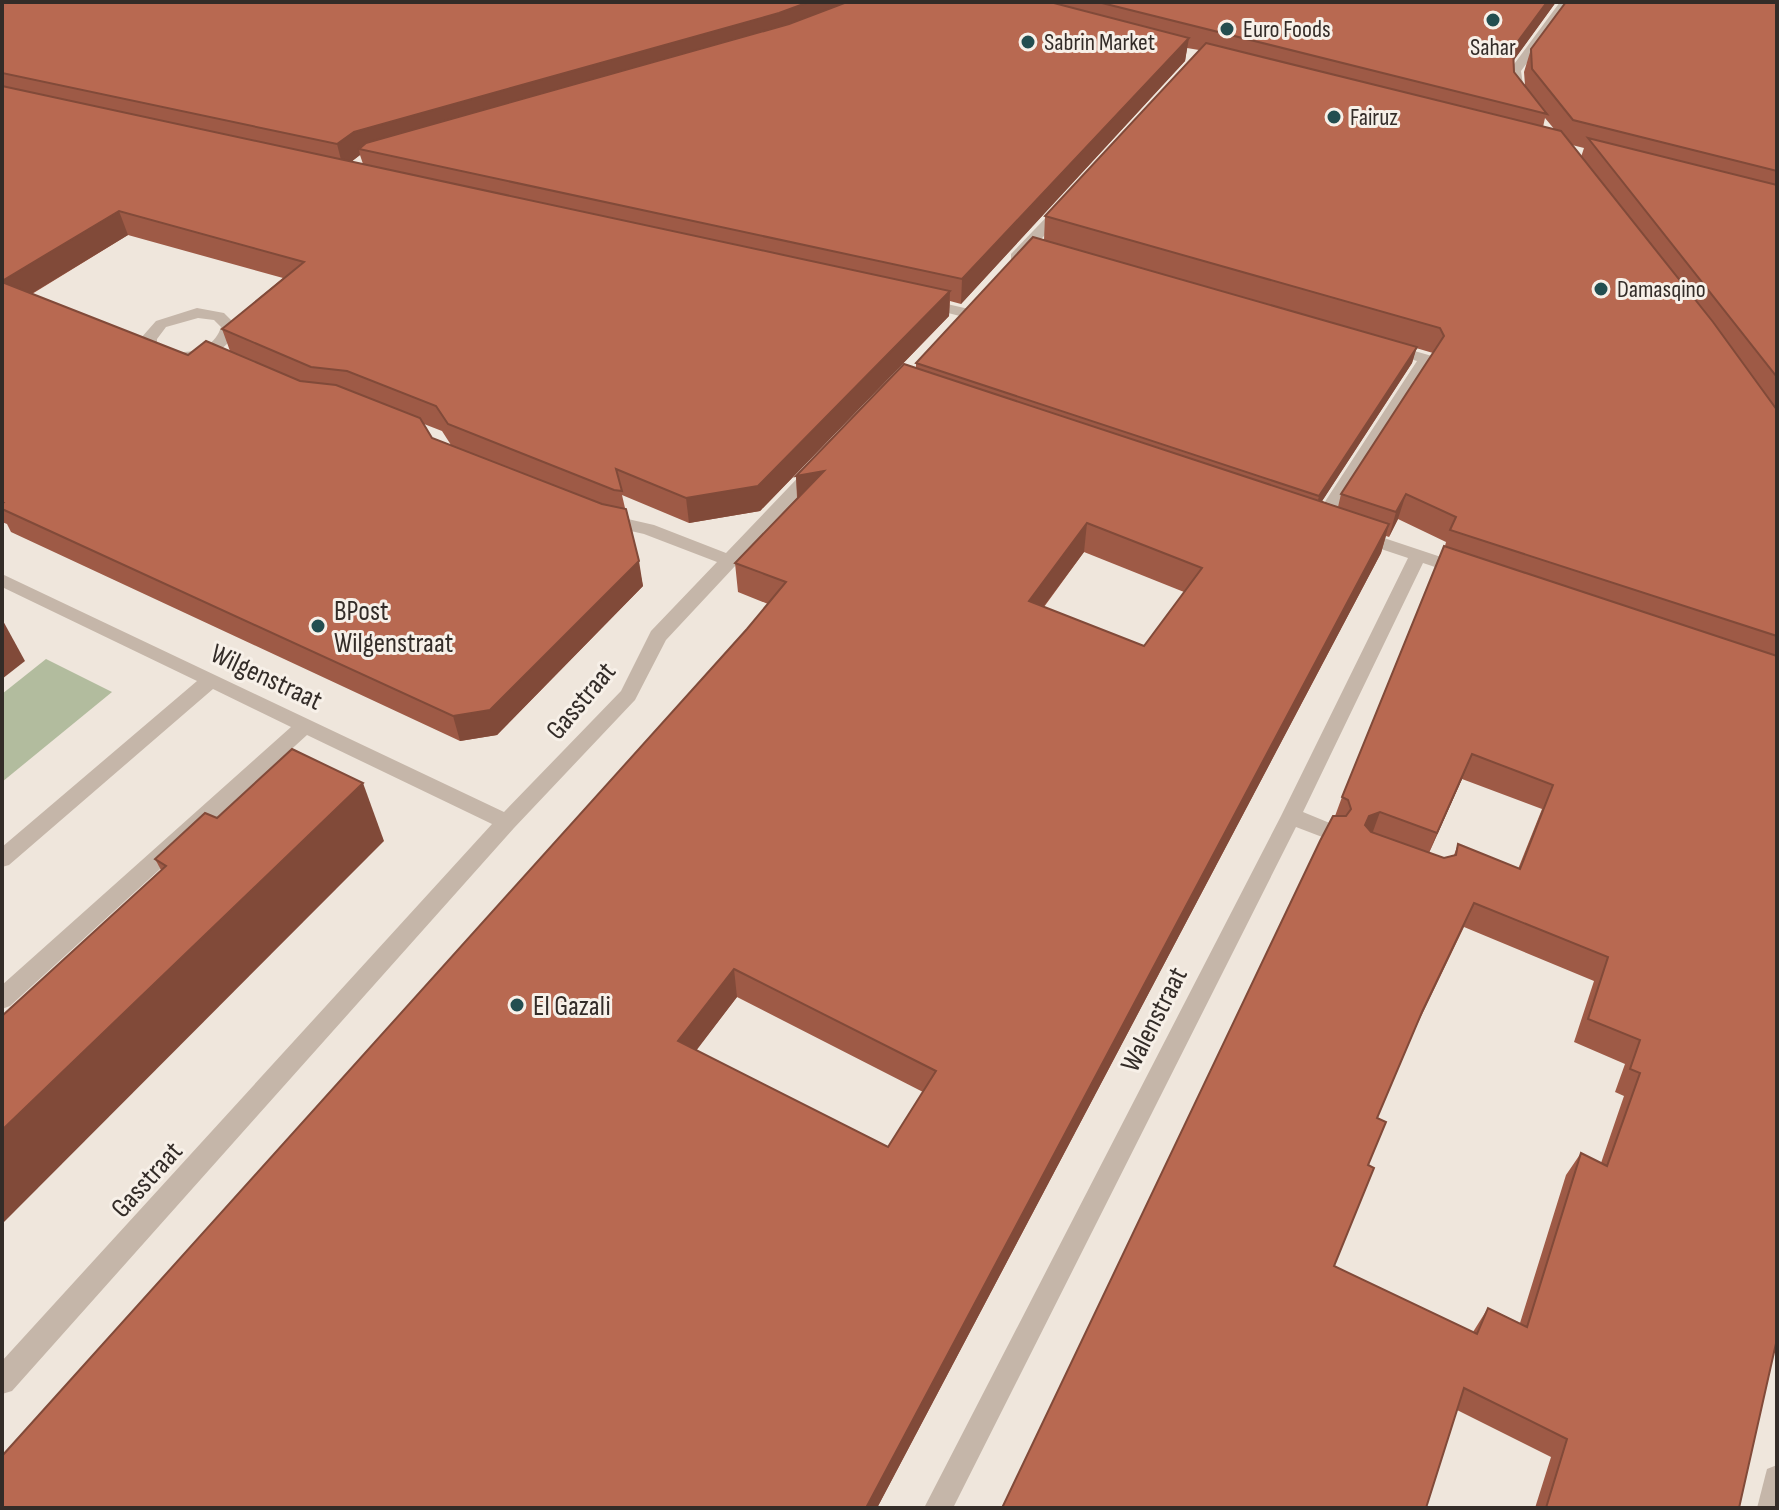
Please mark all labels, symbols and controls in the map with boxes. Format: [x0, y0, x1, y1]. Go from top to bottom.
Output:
marker: Sahar [1484, 11, 1502, 29]
place label: Euro Foods [1243, 15, 1331, 44]
marker: Euro Foods [1218, 20, 1236, 38]
place label: Sabrin Market [1044, 28, 1155, 57]
marker: Sabrin Market [1019, 33, 1037, 51]
place label: Sahar [1470, 33, 1516, 62]
place label: Fairuz [1350, 103, 1398, 132]
marker: Fairuz [1325, 108, 1343, 126]
place label: Damasqino [1617, 275, 1706, 304]
marker: Damasqino [1592, 280, 1610, 298]
place label: BPost Wilgenstraat [334, 595, 453, 660]
marker: BPost Wilgenstraat [309, 617, 327, 635]
street label: Wilgenstraat [205, 637, 327, 718]
street label: Gasstraat [539, 656, 623, 746]
street label: Walenstraat [1114, 962, 1195, 1078]
place label: El Gazali [533, 990, 611, 1023]
marker: El Gazali [508, 996, 526, 1014]
street label: Gasstraat [105, 1135, 190, 1225]

